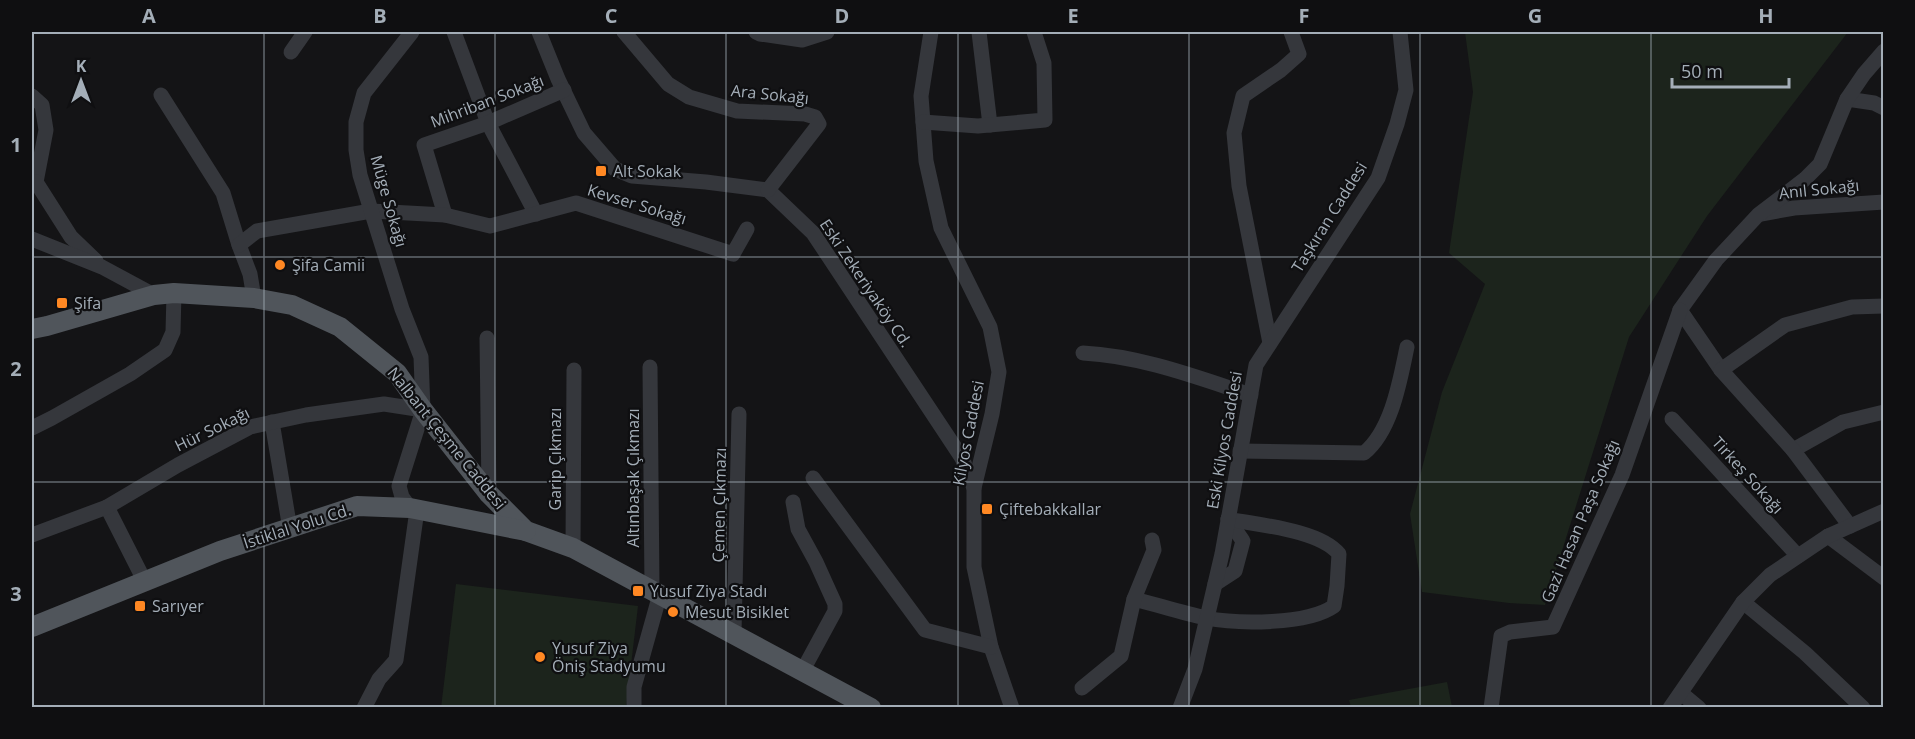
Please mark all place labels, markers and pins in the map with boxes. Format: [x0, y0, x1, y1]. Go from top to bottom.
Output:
place label: Alt Sokak [613, 160, 682, 182]
marker: Alt Sokak [594, 164, 608, 178]
place label: Şifa Camii [292, 254, 365, 276]
marker: Şifa Camii [273, 258, 287, 272]
place label: Şifa [74, 292, 101, 314]
marker: Şifa [55, 296, 69, 310]
place label: Çiftebakkallar [999, 498, 1102, 520]
marker: Çiftebakkallar [980, 502, 994, 516]
place label: Yusuf Ziya Stadı [650, 580, 767, 602]
marker: Yusuf Ziya Stadı [631, 584, 645, 598]
place label: Sarıyer [152, 595, 204, 617]
marker: Sarıyer [133, 599, 147, 613]
place label: Mesut Bisiklet [685, 601, 789, 623]
marker: Mesut Bisiklet [666, 605, 680, 619]
place label: Yusuf Ziya Öniş Stadyumu [552, 637, 666, 677]
marker: Yusuf Ziya Öniş Stadyumu [533, 650, 547, 664]

